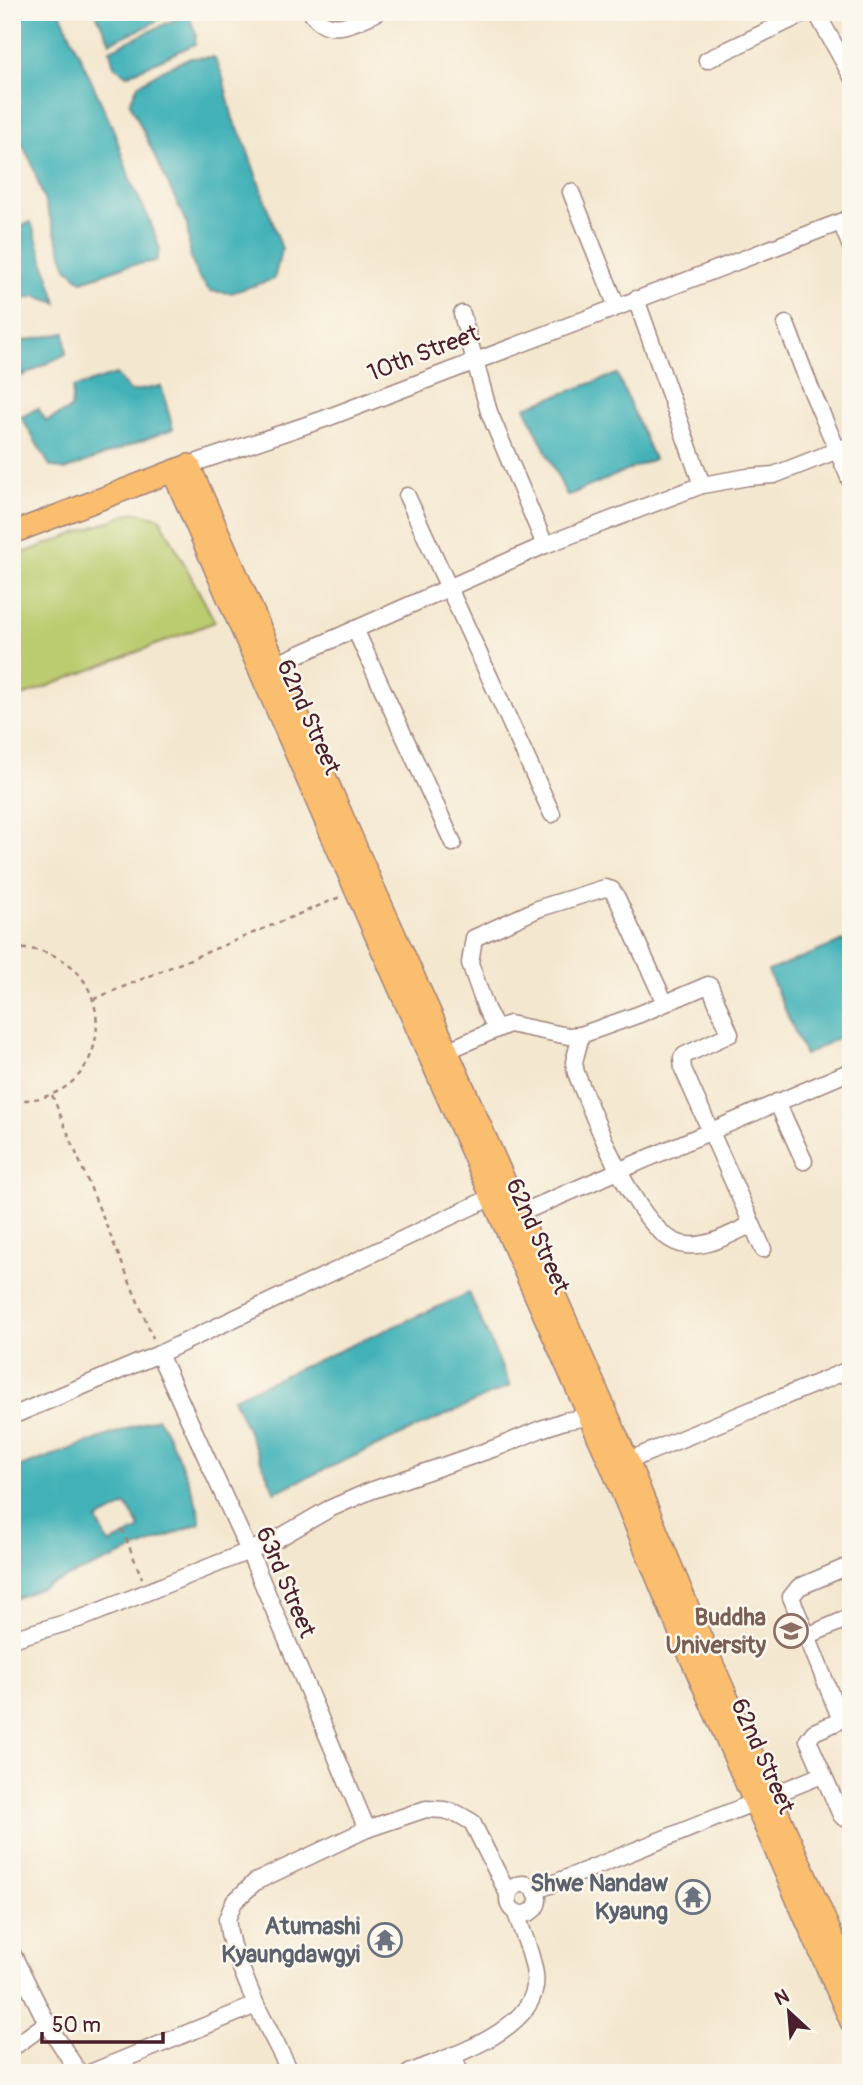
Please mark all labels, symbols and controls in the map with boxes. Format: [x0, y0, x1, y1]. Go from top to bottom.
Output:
street label: 10th Street [363, 319, 483, 388]
street label: 62nd Street [270, 655, 347, 780]
street label: 62nd Street [499, 1174, 576, 1299]
street label: 63rd Street [249, 1522, 322, 1642]
place label: Buddha University [665, 1603, 767, 1660]
school or university icon: Buddha University [772, 1612, 810, 1650]
street label: 62nd Street [724, 1694, 801, 1819]
place label: Shwe Nandaw Kyaung [530, 1869, 669, 1926]
temple icon: Shwe Nandaw Kyaung [674, 1878, 712, 1916]
place label: Atumashi Kyaungdawgyi [221, 1912, 360, 1969]
temple icon: Atumashi Kyaungdawgyi [366, 1921, 404, 1959]
north arrow [754, 1976, 824, 2046]
text: N [771, 1984, 793, 2011]
scale bar [42, 2001, 163, 2045]
text: 50 m [52, 2012, 101, 2039]

